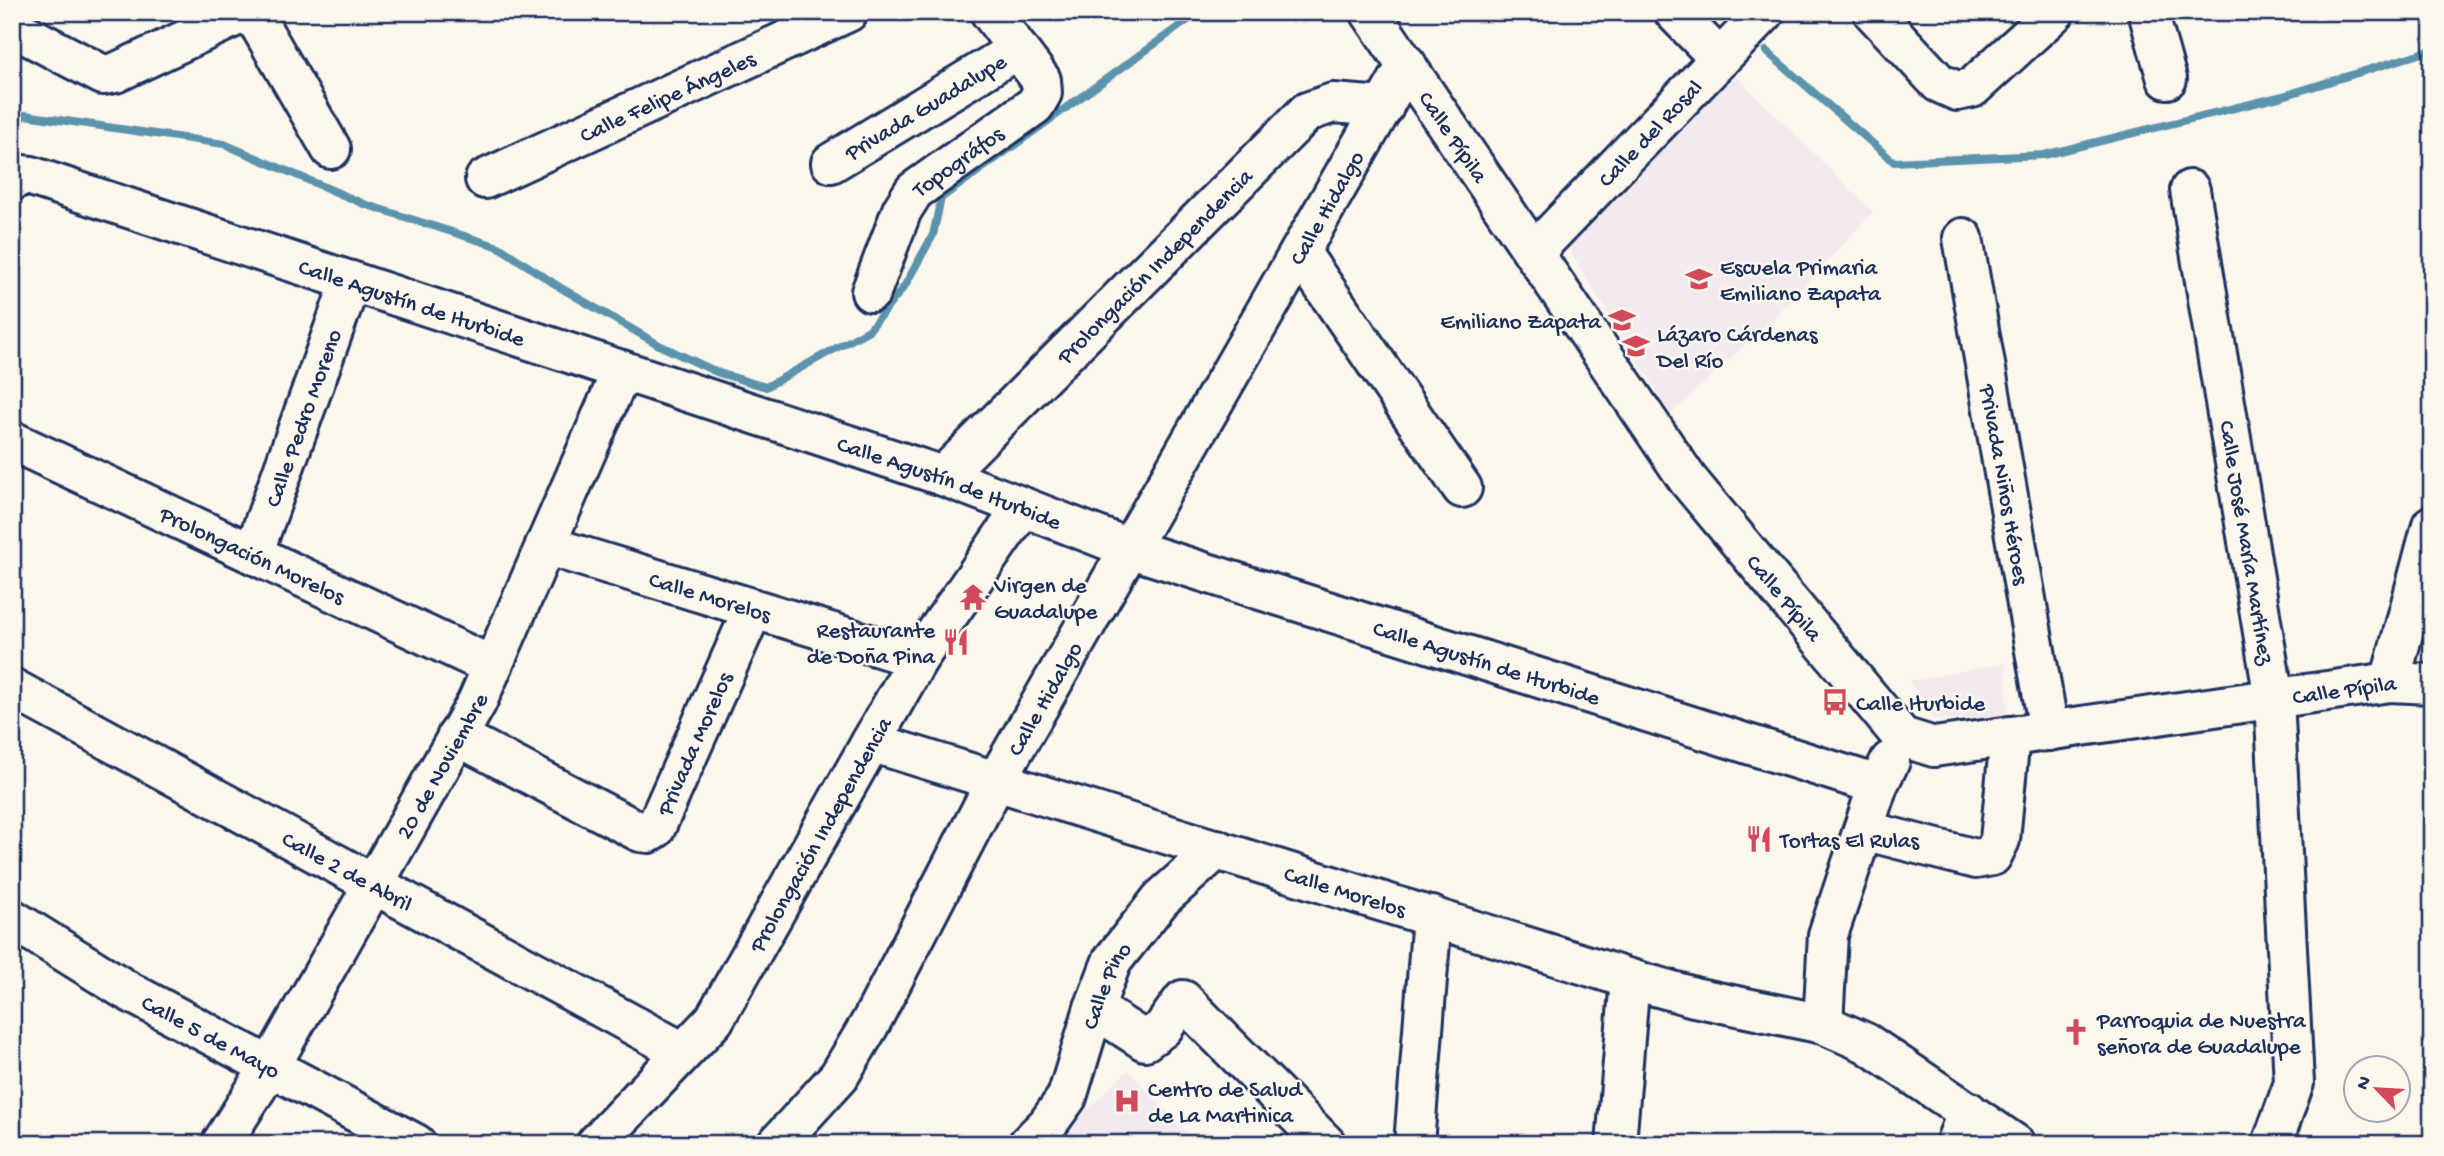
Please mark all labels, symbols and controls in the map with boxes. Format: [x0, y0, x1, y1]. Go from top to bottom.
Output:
street label: Calle Felipe Ángeles [576, 46, 761, 151]
street label: Privada Guadalupe [840, 49, 1013, 169]
street label: Calle del Rosal [1594, 75, 1710, 194]
street label: Calle Pípila [1411, 87, 1493, 190]
street label: Topográfos [907, 121, 1010, 206]
street label: Calle Hidalgo [1285, 147, 1372, 271]
street label: Prolongación Independencia [1052, 163, 1261, 372]
street label: Calle Agustín de Iturbide [294, 255, 529, 355]
place label: Escuela Primaria Emiliano Zapata [1720, 256, 1882, 309]
school or university icon: Escuela Primaria Emiliano Zapata [1684, 264, 1714, 294]
school or university icon: Emiliano Zapata [1607, 305, 1637, 335]
place label: Emiliano Zapata [1440, 310, 1602, 337]
place label: Lázaro Cárdenas Del Río [1655, 323, 1818, 376]
street label: Calle Pedro Moreno [261, 326, 350, 511]
school or university icon: Lázaro Cárdenas Del Río [1621, 331, 1651, 361]
street label: Privada Niños Héroes [1972, 382, 2033, 588]
street label: Calle José María Martínez [2211, 419, 2278, 668]
street label: Calle Agustín de Iturbide [833, 432, 1065, 538]
street label: Prolongación Morelos [154, 502, 349, 612]
street label: Calle Pípila [1739, 550, 1827, 649]
street label: Calle Morelos [645, 568, 774, 630]
place label: Virgen de Guadalupe [993, 574, 1098, 627]
temple icon: Virgen de Guadalupe [958, 582, 988, 612]
street label: Calle Agustín de Iturbide [1369, 616, 1604, 714]
place label: Restaurante de Doña Pina [807, 619, 936, 672]
restaurant icon: Restaurante de Doña Pina [941, 627, 971, 657]
street label: Calle Hidalgo [1003, 638, 1090, 762]
street label: Privada Morelos [652, 668, 740, 821]
street label: Calle Pípila [2291, 671, 2399, 713]
bus stop icon: Calle Iturbide [1820, 687, 1850, 717]
street label: 20 de Noviembre [392, 689, 497, 845]
place label: Calle Iturbide [1856, 692, 1986, 719]
street label: Prolongación Independencia [745, 712, 900, 959]
restaurant icon: Tortas El Rulas [1744, 824, 1774, 854]
street label: Calle 2 de Abril [276, 827, 416, 919]
place label: Tortas El Rulas [1778, 829, 1920, 856]
street label: Calle Morelos [1280, 862, 1409, 925]
street label: Calle Pino [1078, 937, 1139, 1033]
street label: Calle 5 de Mayo [136, 991, 284, 1086]
place label: Parroquia de Nuestra señora de Guadalupe [2096, 1009, 2307, 1062]
church icon: Parroquia de Nuestra señora de Guadalupe [2061, 1017, 2091, 1047]
north arrow [2342, 1054, 2412, 1124]
text: N [2352, 1073, 2378, 1094]
place label: Centro de Salud de La Martinica [1148, 1078, 1303, 1131]
hospital icon: Centro de Salud de La Martinica [1112, 1086, 1142, 1116]

